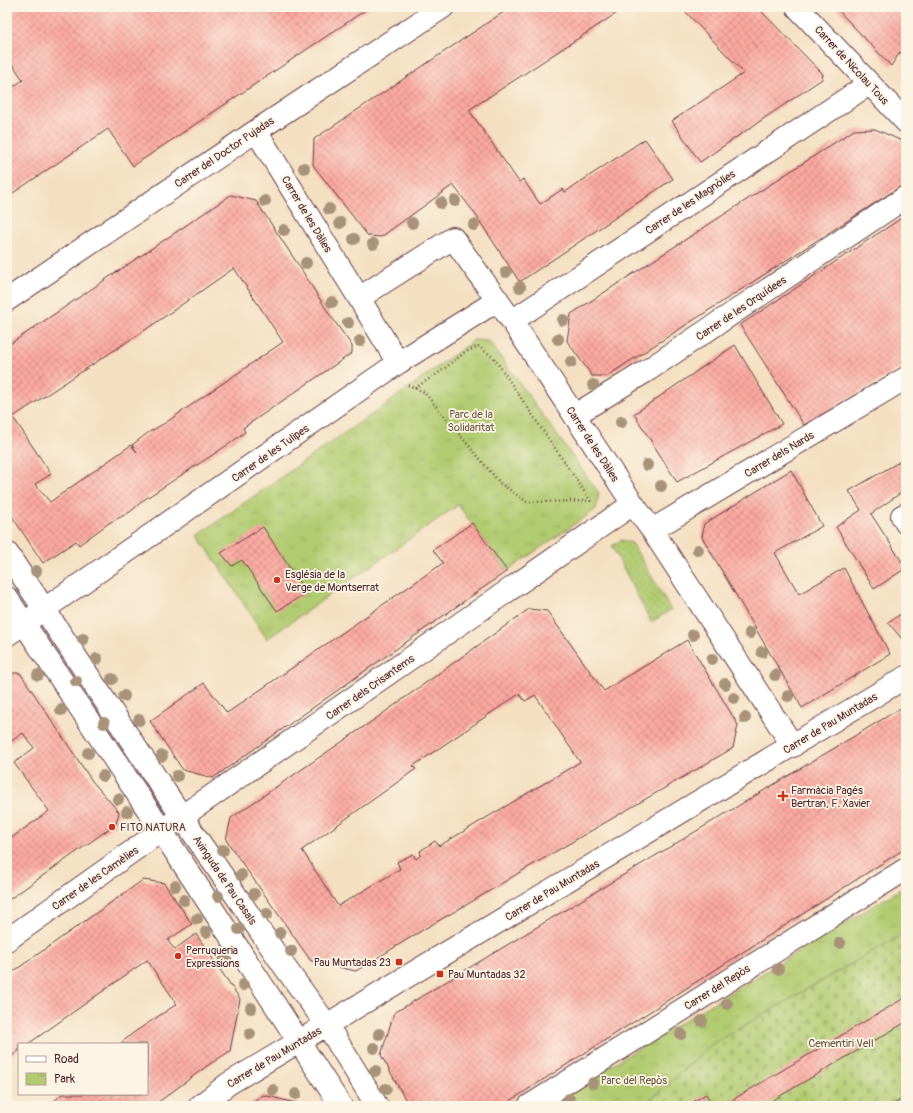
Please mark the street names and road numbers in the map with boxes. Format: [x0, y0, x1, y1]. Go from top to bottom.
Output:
street label: Carrer de Nicolau Tous [812, 23, 892, 107]
street label: Carrer del Doctor Pujadas [172, 114, 276, 190]
street label: Carrer de les Magnòlies [643, 167, 738, 237]
street label: Carrer de les Dàlies [279, 174, 335, 255]
street label: Carrer de les Orquídees [694, 273, 789, 343]
street label: Carrer de les Dàlies [563, 404, 622, 484]
street label: Carrer de les Tulipes [229, 422, 311, 485]
street label: Carrer dels Nards [742, 429, 816, 480]
street label: Carrer dels Crisantems [324, 652, 417, 723]
street label: Carrer de Pau Muntadas [781, 690, 880, 757]
street label: Avinguda de Pau Casals [190, 833, 259, 927]
street label: Carrer de les Camèlies [50, 844, 141, 913]
street label: Carrer de Pau Muntadas [503, 857, 602, 924]
street label: Carrer del Repòs [682, 962, 753, 1013]
street label: Carrer de Pau Muntadas [225, 1024, 324, 1091]

